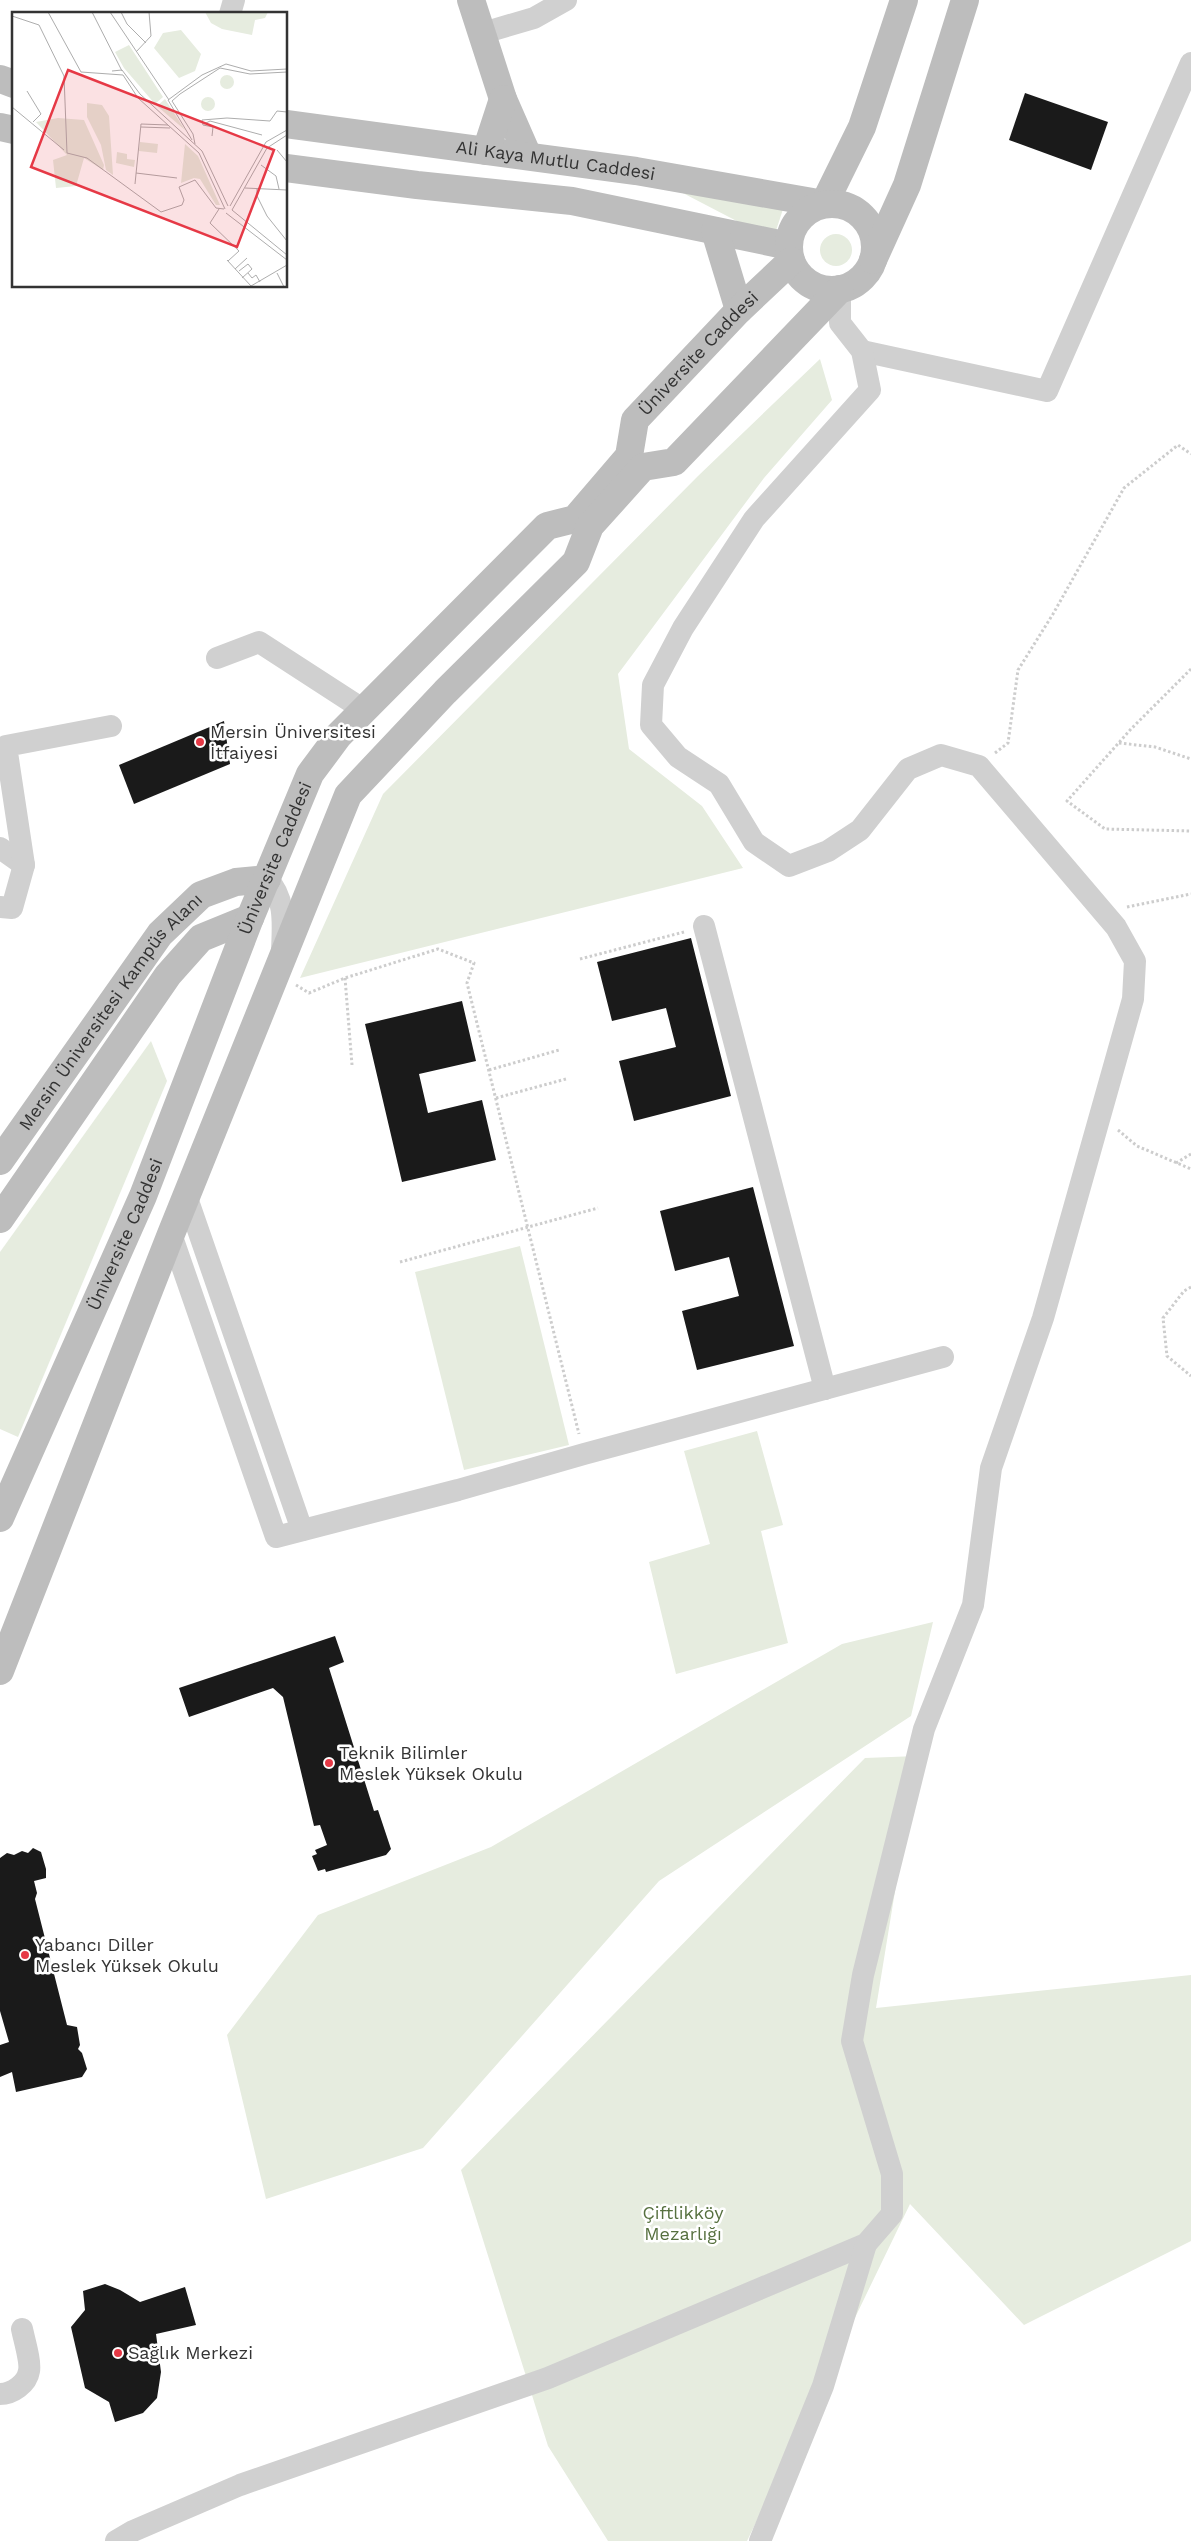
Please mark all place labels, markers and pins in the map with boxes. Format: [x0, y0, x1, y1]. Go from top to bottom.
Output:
place label: Mersin Üniversitesi İtfaiyesi [210, 721, 376, 763]
marker: Mersin Üniversitesi İtfaiyesi [194, 736, 206, 748]
place label: Teknik Bilimler Meslek Yüksek Okulu [339, 1742, 523, 1784]
marker: Teknik Bilimler Meslek Yüksek Okulu [323, 1757, 335, 1769]
place label: Yabancı Diller Meslek Yüksek Okulu [35, 1934, 219, 1976]
marker: Yabancı Diller Meslek Yüksek Okulu [19, 1949, 31, 1961]
place label: Sağlık Merkezi [128, 2342, 253, 2363]
marker: Sağlık Merkezi [112, 2347, 124, 2359]

